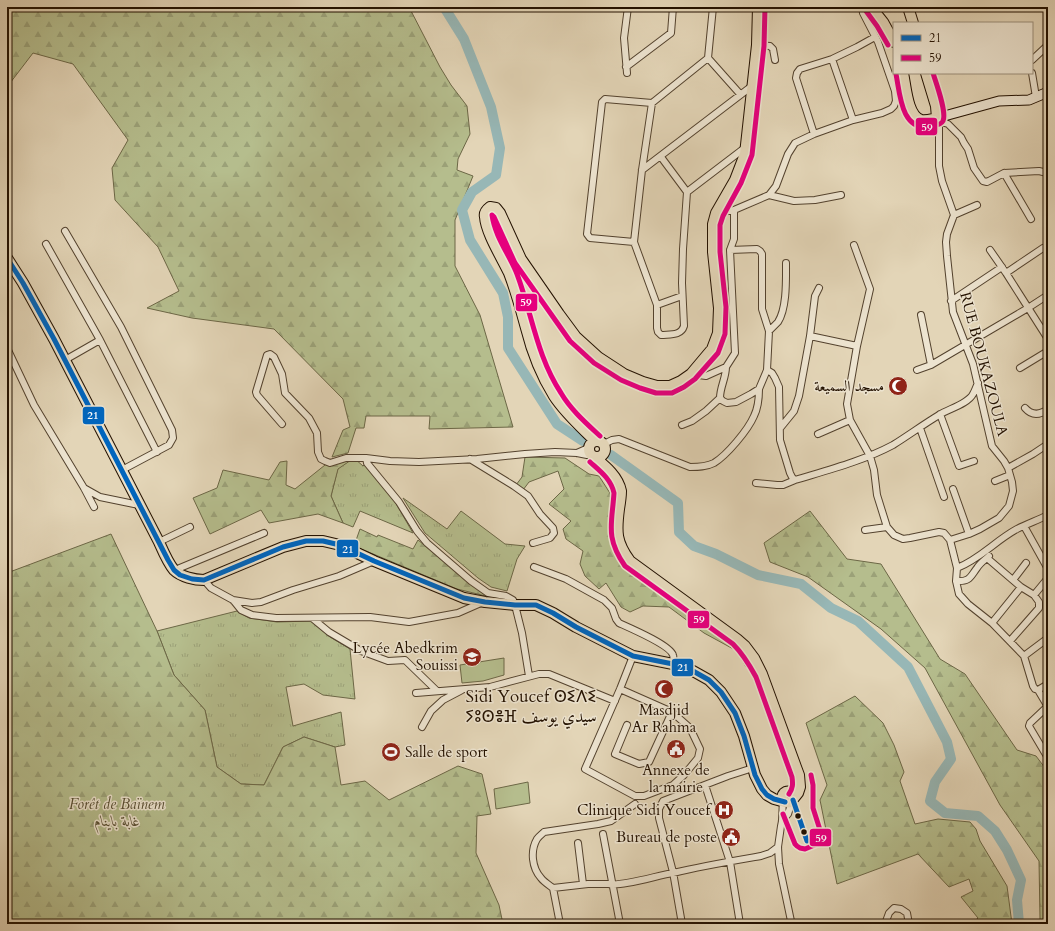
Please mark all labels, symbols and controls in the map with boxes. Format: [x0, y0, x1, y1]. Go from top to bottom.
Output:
legend [893, 22, 1033, 74]
text: 21 [929, 30, 941, 46]
text: 59 [929, 50, 941, 66]
line badge: 59 [915, 117, 938, 136]
text: 59 [921, 120, 933, 135]
street label: RUE BOUKAZOULA [955, 290, 1013, 439]
line badge: 59 [515, 293, 538, 312]
text: 59 [520, 295, 532, 310]
mosque icon: مسجد السميعة [887, 375, 909, 397]
place label: مسجد السميعة [814, 376, 884, 396]
line badge: 21 [82, 406, 105, 425]
text: 21 [87, 408, 99, 423]
line badge: 21 [336, 539, 359, 558]
text: 21 [342, 542, 354, 557]
line badge: 59 [687, 610, 710, 629]
text: 59 [693, 612, 705, 627]
place label: Lycée Abedkrim Souissi [353, 638, 458, 675]
school or university icon: Lycée Abedkrim Souissi [461, 646, 483, 668]
line badge: 21 [671, 658, 694, 677]
text: 21 [677, 660, 689, 675]
mosque icon: Masdjid Ar Rahma [653, 678, 675, 700]
district label: Sidi Youcef ⵙⵉⴷⵉ ⵢⵓⵙⴻⴼ سيدي يوسف [465, 685, 597, 730]
place label: Masdjid Ar Rahma [632, 700, 697, 737]
public building icon: Annexe de la mairie [665, 738, 687, 760]
sports icon: Salle de sport [380, 741, 402, 763]
place label: Salle de sport [405, 742, 488, 762]
place label: Annexe de la mairie [642, 760, 710, 797]
park label: Forêt de Baïnem غابة باينام [69, 794, 166, 834]
hospital icon: Clinique Sidi Youcef [713, 799, 735, 821]
place label: Clinique Sidi Youcef [577, 800, 712, 820]
unlabelled marker [793, 811, 803, 821]
public building icon: Bureau de poste [720, 826, 742, 848]
place label: Bureau de poste [616, 827, 717, 847]
unlabelled marker [799, 827, 809, 837]
line badge: 59 [809, 828, 832, 847]
text: 59 [815, 831, 827, 846]

